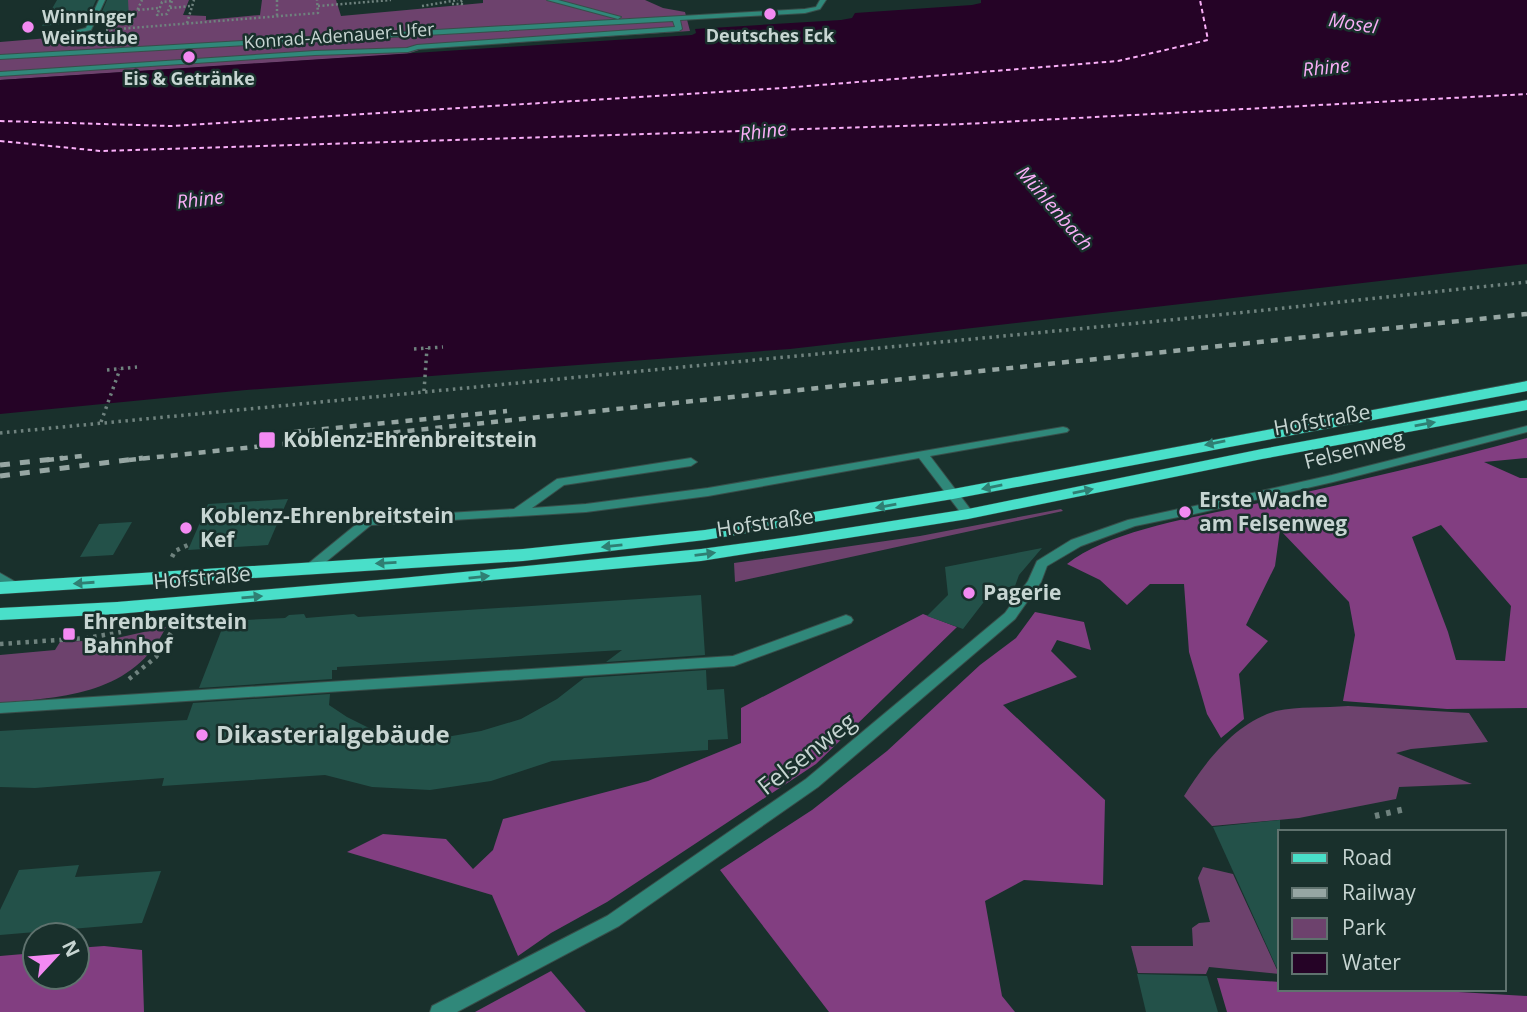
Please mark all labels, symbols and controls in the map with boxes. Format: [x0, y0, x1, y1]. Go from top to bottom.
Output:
place label: Winninger Weinstube [42, 4, 138, 49]
marker: Deutsches Eck [762, 6, 778, 22]
water label: Mosel [1327, 6, 1380, 40]
street label: Konrad-Adenauer-Ufer [243, 16, 436, 54]
marker: Winninger Weinstube [20, 19, 36, 35]
place label: Deutsches Eck [706, 23, 835, 47]
marker: Eis & Getränke [181, 49, 197, 65]
water label: Rhine [1301, 52, 1351, 82]
place label: Eis & Getränke [123, 66, 255, 90]
water label: Rhine [738, 115, 788, 147]
water label: Mühlenbach [1011, 160, 1099, 256]
water label: Rhine [175, 183, 225, 215]
street label: Hofstraße [1271, 397, 1372, 441]
one-way arrow [1414, 418, 1436, 429]
street label: Felsenweg [1301, 423, 1407, 475]
place label: Koblenz-Ehrenbreitstein [283, 425, 537, 453]
marker: Koblenz-Ehrenbreitstein [257, 430, 277, 450]
one-way arrow [1204, 438, 1226, 449]
one-way arrow [981, 481, 1003, 492]
one-way arrow [1072, 485, 1094, 496]
place label: Erste Wache am Felsenweg [1199, 485, 1347, 537]
place label: Koblenz-Ehrenbreitstein Kef [200, 501, 454, 553]
street label: Hofstraße [714, 501, 815, 543]
one-way arrow [875, 501, 897, 512]
marker: Erste Wache am Felsenweg [1177, 504, 1193, 520]
marker: Koblenz-Ehrenbreitstein Kef [178, 520, 194, 536]
one-way arrow [601, 541, 623, 552]
one-way arrow [694, 549, 716, 560]
one-way arrow [374, 558, 396, 569]
street label: Hofstraße [152, 559, 252, 595]
one-way arrow [468, 571, 490, 582]
one-way arrow [73, 578, 95, 589]
place label: Pagerie [983, 578, 1062, 606]
marker: Pagerie [961, 585, 977, 601]
one-way arrow [241, 591, 263, 602]
place label: Ehrenbreitstein Bahnhof [83, 607, 247, 659]
marker: Ehrenbreitstein Bahnhof [61, 626, 77, 642]
street label: Felsenweg [750, 704, 862, 802]
place label: Dikasterialgebäude [216, 717, 450, 750]
marker: Dikasterialgebäude [194, 727, 210, 743]
legend [1278, 830, 1506, 991]
text: Road [1342, 843, 1392, 871]
text: Railway [1342, 878, 1416, 906]
text: Park [1342, 913, 1386, 941]
north arrow [21, 921, 91, 991]
text: N [56, 936, 86, 961]
text: Water [1342, 948, 1401, 976]

